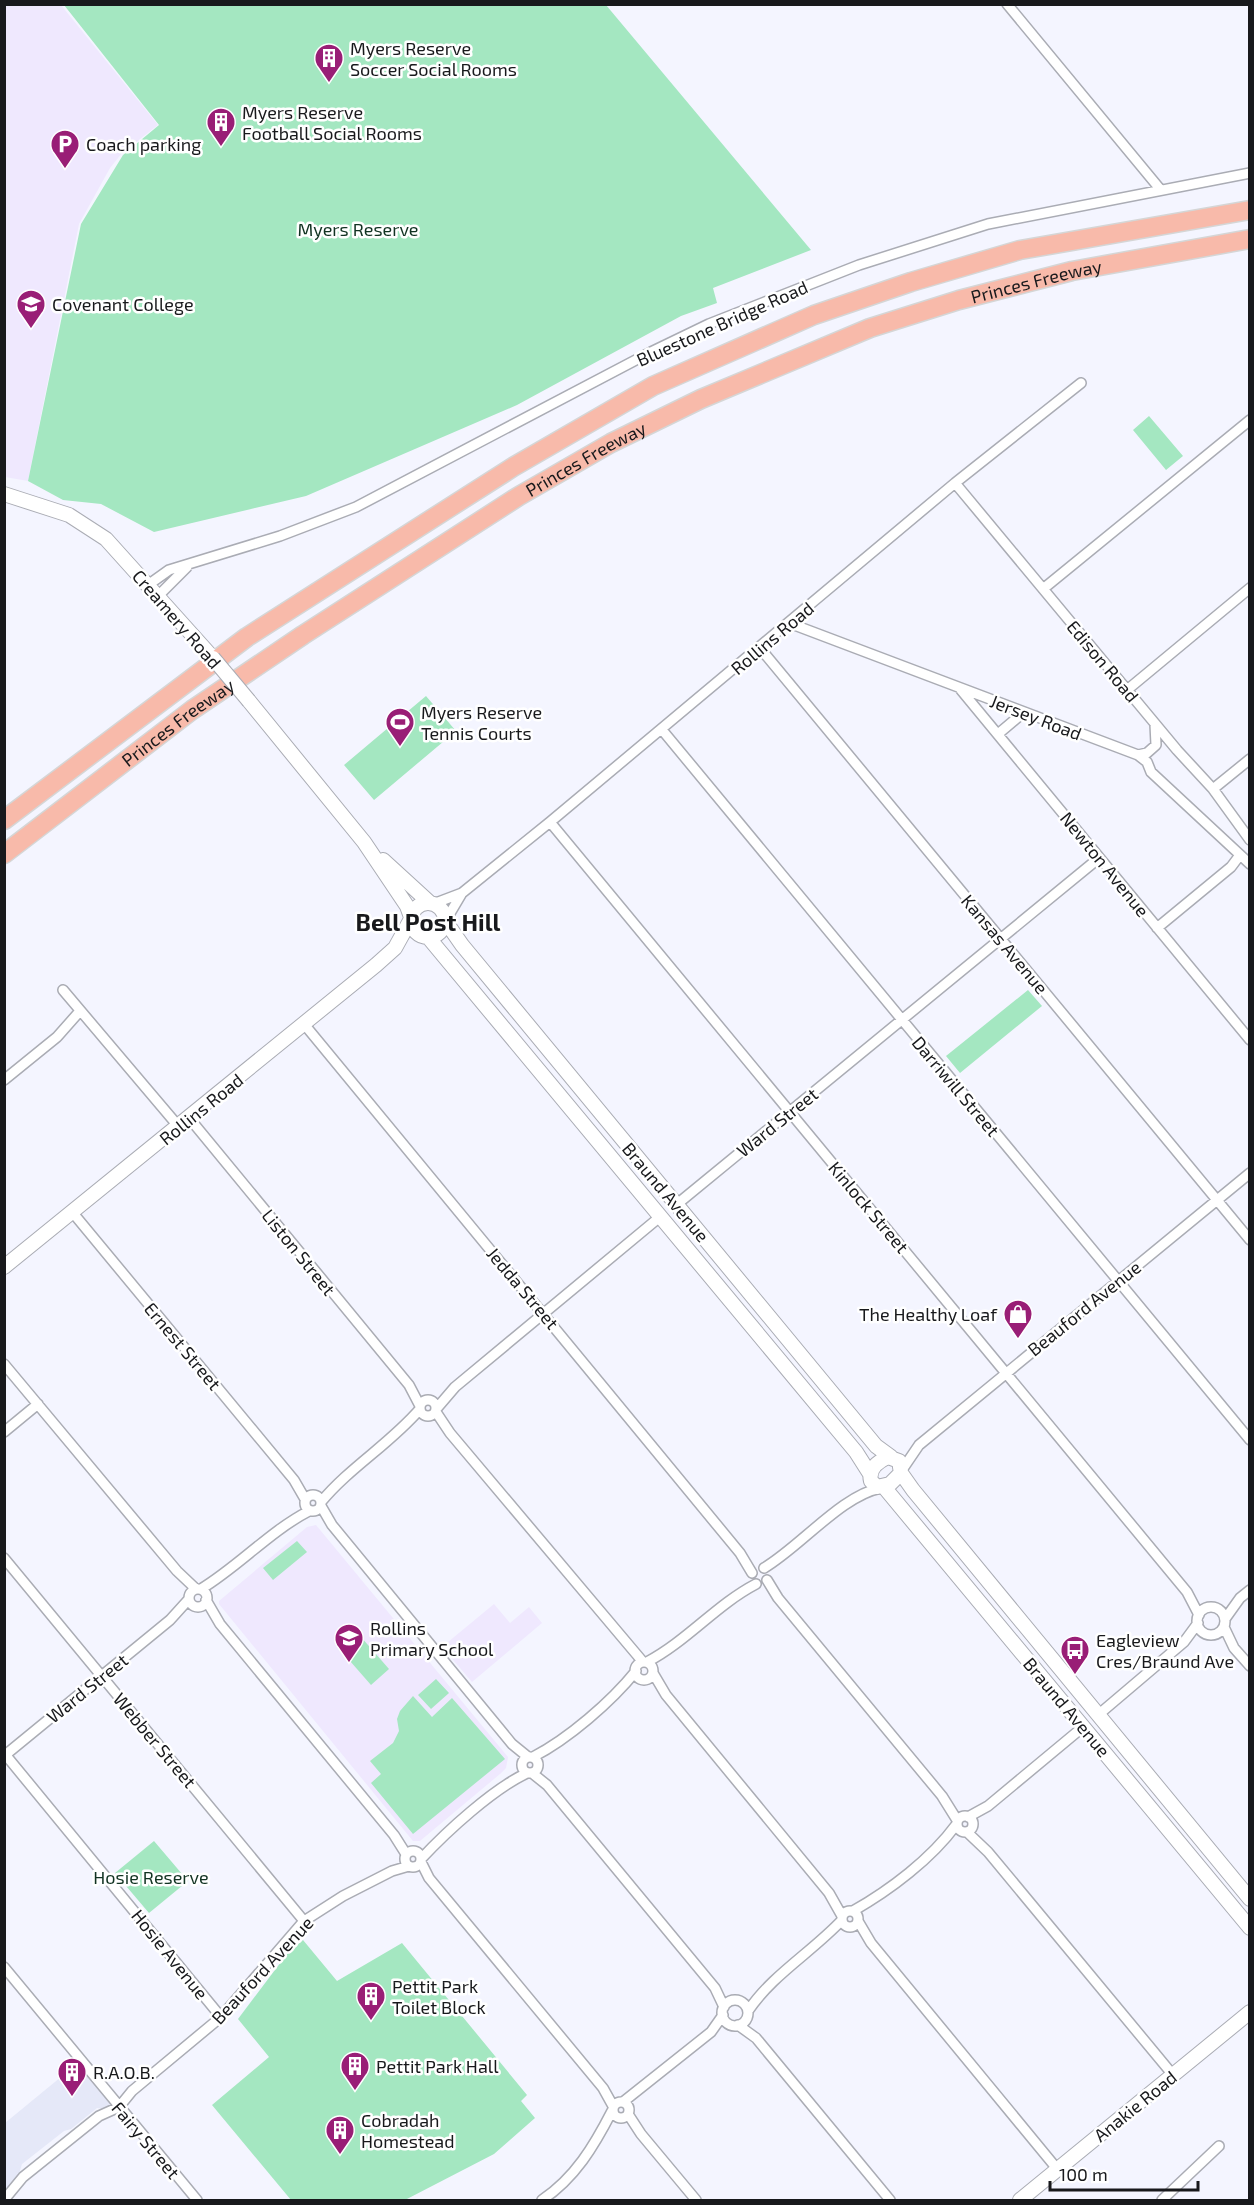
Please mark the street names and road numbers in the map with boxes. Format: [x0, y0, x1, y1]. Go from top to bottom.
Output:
street label: Princes Freeway [968, 255, 1104, 308]
street label: Bluestone Bridge Road [633, 275, 811, 371]
street label: Princes Freeway [522, 417, 650, 501]
street label: Creamery Road [128, 565, 226, 673]
street label: Rollins Road [726, 597, 818, 679]
street label: Edison Road [1062, 616, 1144, 706]
street label: Princes Freeway [117, 674, 239, 771]
street label: Jersey Road [987, 689, 1085, 745]
street label: Newton Avenue [1056, 807, 1154, 921]
street label: Kansas Avenue [957, 890, 1053, 998]
street label: Darriwill Street [908, 1031, 1004, 1141]
street label: Rollins Road [155, 1069, 247, 1149]
street label: Ward Street [732, 1082, 822, 1161]
street label: Braund Avenue [618, 1138, 714, 1246]
street label: Kinlock Street [824, 1157, 914, 1257]
street label: Liston Street [258, 1204, 340, 1300]
street label: Jedda Street [482, 1242, 564, 1334]
street label: Beauford Avenue [1023, 1256, 1145, 1360]
street label: Ernest Street [140, 1298, 226, 1394]
street label: Ward Street [42, 1648, 132, 1727]
street label: Braund Avenue [1019, 1653, 1115, 1761]
street label: Webber Street [109, 1688, 201, 1792]
street label: Hosie Avenue [127, 1905, 213, 2003]
street label: Beauford Avenue [207, 1912, 317, 2028]
street label: Anakie Road [1089, 2066, 1181, 2146]
street label: Fairy Street [107, 2097, 185, 2183]

